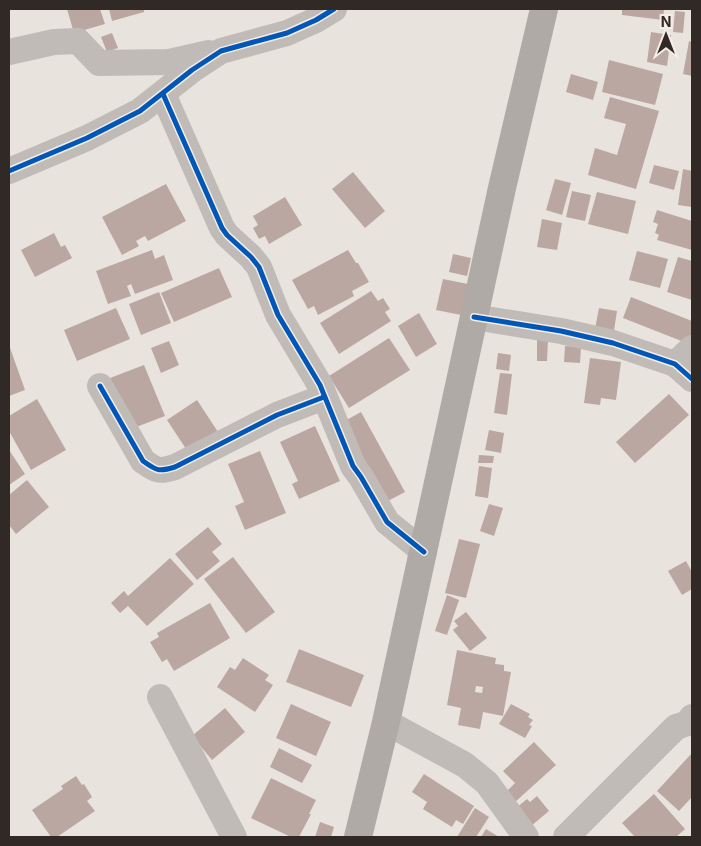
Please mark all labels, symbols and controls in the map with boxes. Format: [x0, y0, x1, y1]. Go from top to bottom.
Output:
north arrow [641, 10, 691, 60]
text: N [661, 13, 671, 30]

